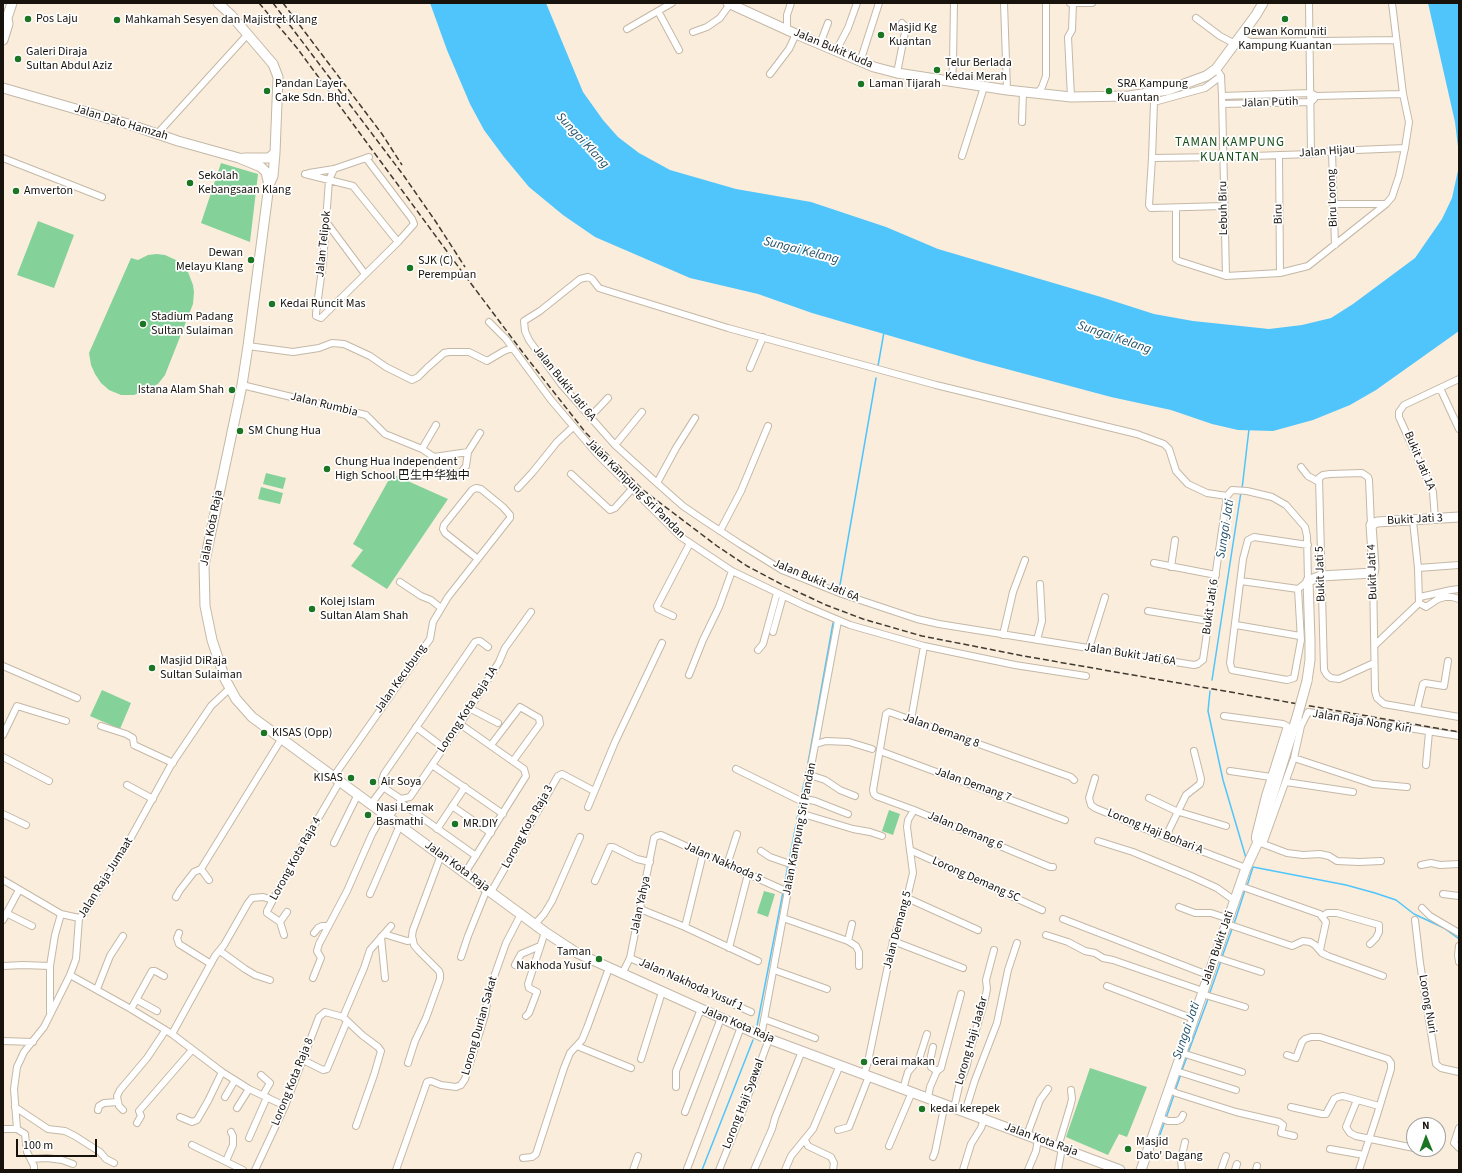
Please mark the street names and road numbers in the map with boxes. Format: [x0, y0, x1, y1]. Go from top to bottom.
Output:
street label: Jalan Bukit Kuda [791, 26, 875, 72]
street label: Jalan Putih [1241, 95, 1299, 111]
street label: Jalan Dato Hamzah [72, 102, 170, 144]
street label: Jalan Hijau [1298, 143, 1356, 161]
street label: Biru Lorong [1325, 169, 1341, 227]
street label: Lebuh Biru [1216, 181, 1232, 235]
street label: Biru [1272, 204, 1286, 224]
street label: Jalan Telipok [313, 210, 335, 278]
street label: Jalan Bukit Jati 6A [529, 344, 599, 424]
street label: Jalan Rumbia [289, 390, 359, 420]
street label: Bukit Jati 1A [1400, 429, 1438, 493]
street label: Jalan Kampung Sri Pandan [582, 436, 688, 542]
street label: Jalan Kota Raja [198, 489, 226, 567]
street label: Bukit Jati 3 [1387, 511, 1443, 529]
street label: Bukit Jati 4 [1365, 544, 1381, 600]
street label: Bukit Jati 5 [1313, 546, 1329, 602]
street label: Jalan Bukit Jati 6A [771, 556, 861, 606]
street label: Bukit Jati 6 [1200, 578, 1222, 636]
street label: Jalan Bukit Jati 6A [1083, 641, 1177, 669]
street label: Jalan Kecubung [372, 642, 430, 716]
street label: Lorong Kota Raja 1A [435, 664, 501, 756]
street label: Jalan Raja Nong Kiri [1311, 707, 1413, 737]
street label: Jalan Demang 8 [901, 711, 981, 751]
street label: Jalan Kampung Sri Pandan [780, 761, 820, 897]
street label: Jalan Demang 7 [933, 765, 1013, 805]
street label: Lorong Kota Raja 3 [499, 783, 557, 871]
street label: Lorong Haji Bohari A [1105, 806, 1205, 858]
street label: Jalan Demang 6 [925, 809, 1005, 853]
street label: Lorong Kota Raja 4 [267, 815, 325, 903]
street label: Jalan Raja Jumaat [75, 835, 137, 921]
street label: Jalan Kota Raja [422, 839, 492, 895]
street label: Jalan Nakhoda 5 [682, 839, 764, 887]
street label: Lorong Demang 5C [930, 854, 1022, 906]
street label: Jalan Yahya [628, 875, 654, 935]
street label: Jalan Demang 5 [881, 889, 915, 971]
street label: Jalan Bukit Jati [1199, 909, 1237, 987]
street label: Jalan Nakhoda Yusuf 1 [636, 955, 746, 1015]
street label: Lorong Nuri [1415, 974, 1439, 1034]
street label: Lorong Durian Sakat [459, 975, 501, 1077]
street label: Lorong Haji Jaafar [953, 995, 991, 1087]
street label: Jalan Kota Raja [700, 1003, 776, 1047]
street label: Lorong Kota Raja 8 [269, 1036, 317, 1128]
street label: Lorong Haji Syawal [720, 1057, 768, 1151]
street label: Jalan Kota Raja [1002, 1120, 1080, 1160]

